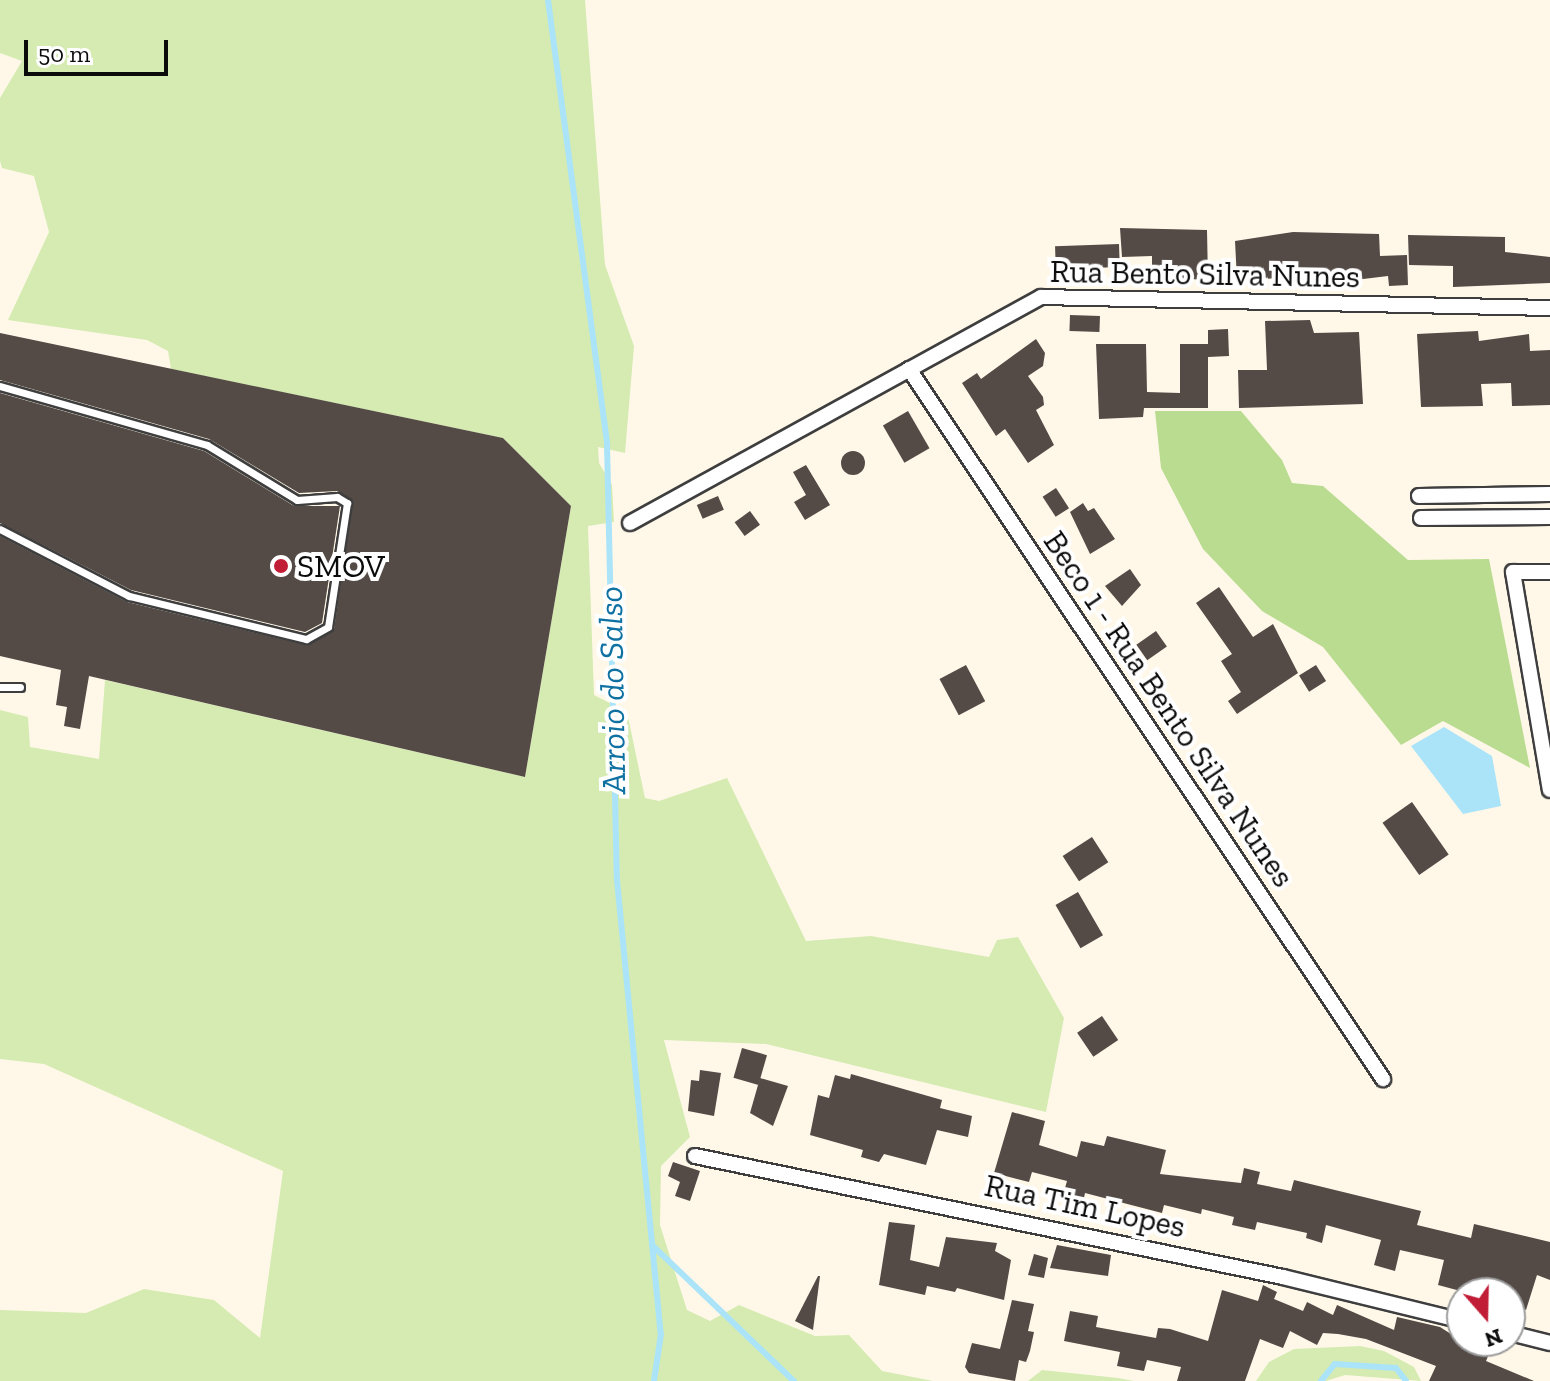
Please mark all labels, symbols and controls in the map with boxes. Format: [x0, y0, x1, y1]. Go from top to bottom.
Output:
scale bar [28, 24, 172, 74]
text: 50 m [38, 39, 90, 68]
street label: Rua Bento Silva Nunes [1050, 252, 1360, 296]
street label: Beco 1 - Rua Bento Silva Nunes [1035, 524, 1303, 894]
place label: SMOV [297, 547, 385, 585]
marker: SMOV [272, 557, 290, 575]
water label: Arroio do Salso [590, 586, 634, 794]
street label: Rua Tim Lopes [981, 1166, 1189, 1246]
north arrow [1446, 1277, 1526, 1357]
text: N [1481, 1323, 1506, 1354]

